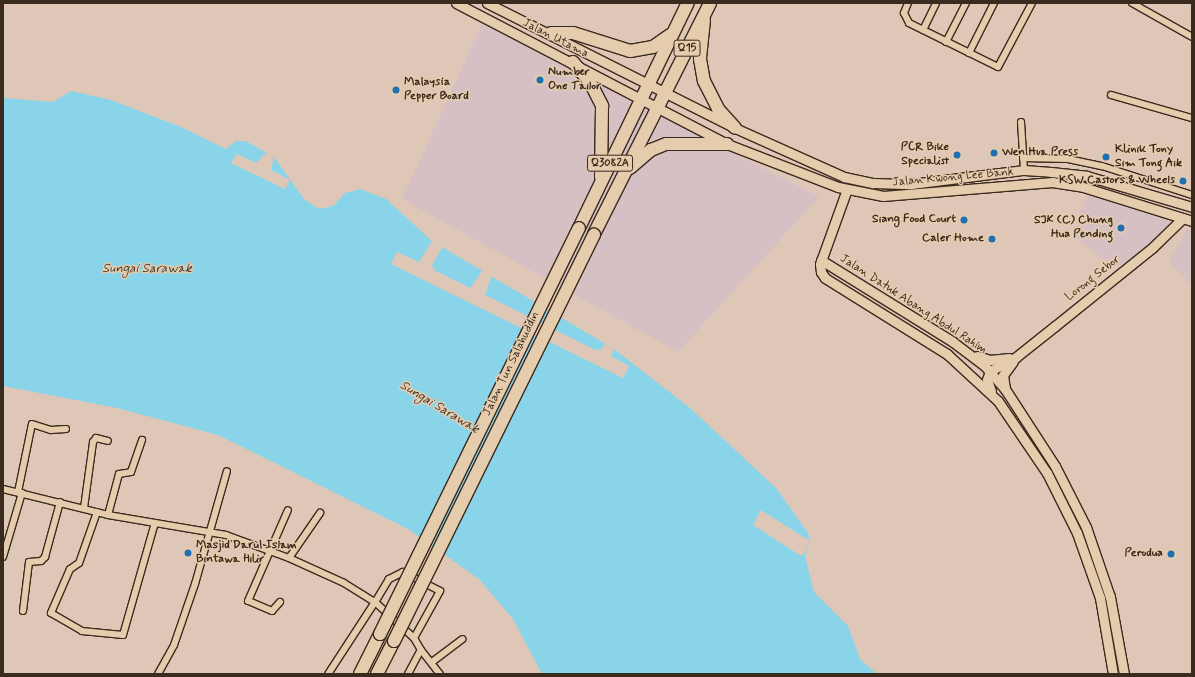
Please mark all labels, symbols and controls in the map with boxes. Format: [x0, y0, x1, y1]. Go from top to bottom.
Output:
street label: Jalan Utama [519, 16, 591, 62]
road number: Q15 [673, 39, 701, 57]
place label: Number One Tailor [548, 66, 598, 94]
marker: Number One Tailor [535, 75, 545, 85]
place label: Malaysia Pepper Board [404, 76, 469, 104]
marker: Malaysia Pepper Board [391, 85, 401, 95]
place label: PCR Bike Specialist [901, 141, 949, 169]
place label: Klinik Tony Sim Tong Aik [1115, 143, 1182, 171]
place label: Wen Hua Press [1002, 146, 1078, 160]
marker: Wen Hua Press [989, 148, 999, 158]
marker: PCR Bike Specialist [952, 150, 962, 160]
marker: Klinik Tony Sim Tong Aik [1100, 151, 1112, 163]
road number: Q3082A [587, 154, 633, 172]
street label: Jalan Kwong Lee Bank [892, 166, 1014, 190]
place label: KSW Castors & Wheels [1059, 174, 1175, 188]
marker: KSW Castors & Wheels [1178, 176, 1188, 186]
place label: Siang Food Court [871, 213, 956, 227]
place label: SJK (C) Chung Hua Pending [1034, 214, 1113, 242]
marker: Siang Food Court [959, 215, 969, 225]
marker: SJK (C) Chung Hua Pending [1116, 223, 1126, 233]
place label: Caler Home [922, 232, 984, 246]
marker: Caler Home [987, 234, 997, 244]
street label: Jalan Datuk Abang Abdul Rahim [838, 253, 988, 357]
street label: Lorong Sebor [1062, 253, 1124, 305]
water label: Sungai Sarawak [102, 261, 192, 277]
street label: Jalan Tun Salahuddin [481, 310, 543, 418]
water label: Sungai Sarawak [397, 378, 481, 438]
place label: Masjid Darul Islam Bintawa Hilir [196, 539, 295, 567]
place label: Perodua [1125, 547, 1163, 561]
marker: Masjid Darul Islam Bintawa Hilir [183, 548, 193, 558]
marker: Perodua [1166, 549, 1176, 559]

